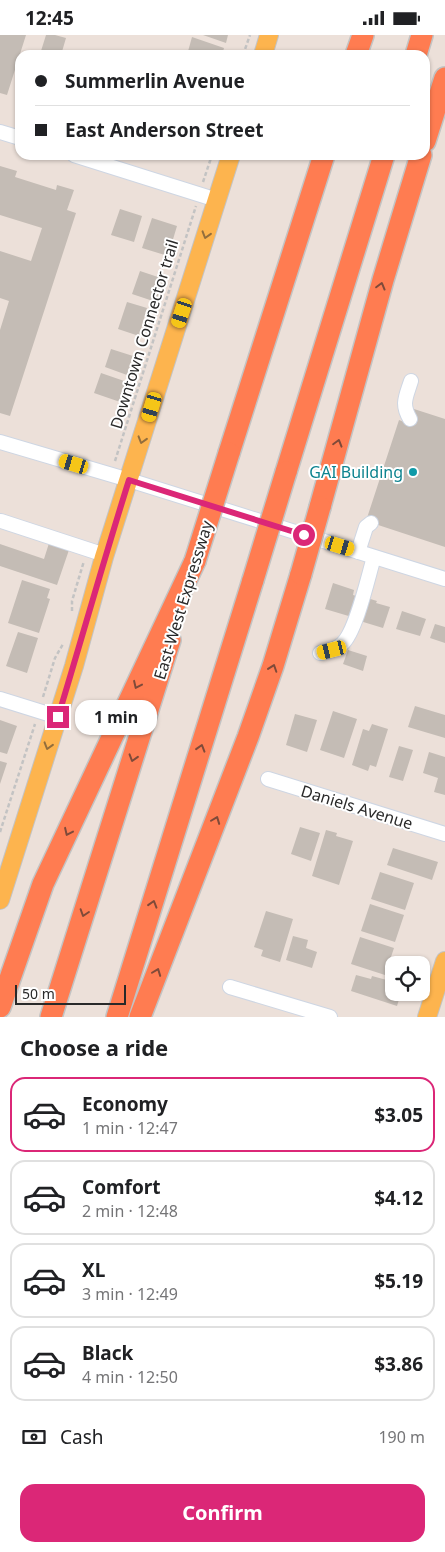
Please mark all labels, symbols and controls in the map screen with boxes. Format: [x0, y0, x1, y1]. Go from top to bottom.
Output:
text: 12:45 [25, 5, 74, 31]
text: Summerlin Avenue [65, 68, 245, 94]
text: East Anderson Street [65, 117, 264, 143]
one-way arrow [202, 230, 212, 239]
street label: Downtown Connector trail [105, 237, 183, 431]
one-way arrow [376, 283, 386, 291]
car [170, 296, 193, 330]
car [140, 390, 163, 424]
one-way arrow [137, 435, 147, 444]
one-way arrow [333, 439, 343, 448]
car [57, 452, 90, 476]
place label: GAI Building [309, 461, 403, 483]
marker: GAI Building [407, 466, 419, 478]
street label: East-West Expressway [148, 517, 218, 682]
route start [293, 524, 315, 546]
car [323, 534, 356, 558]
car [315, 639, 348, 661]
one-way arrow [267, 664, 277, 672]
one-way arrow [133, 680, 143, 689]
callout: 1 min [76, 699, 158, 735]
route end [47, 706, 69, 728]
text: 1 min [94, 706, 138, 728]
one-way arrow [44, 741, 54, 750]
one-way arrow [195, 745, 205, 753]
one-way arrow [129, 753, 139, 762]
street label: Daniels Avenue [298, 780, 416, 834]
one-way arrow [210, 816, 220, 825]
one-way arrow [64, 827, 74, 836]
one-way arrow [147, 900, 157, 908]
one-way arrow [80, 908, 90, 917]
map controls [385, 956, 430, 1001]
button: locate [385, 956, 430, 1001]
one-way arrow [151, 968, 161, 976]
scale bar [15, 982, 126, 1005]
text: 50 m [22, 984, 55, 1003]
text: Choose a ride [20, 1032, 168, 1062]
text: Economy [82, 1091, 168, 1117]
icon: car [22, 1092, 67, 1137]
text: $3.05 [374, 1102, 423, 1128]
text: 1 min · 12:47 [82, 1117, 178, 1139]
text: Comfort [82, 1174, 161, 1200]
icon: car [22, 1175, 67, 1220]
text: $4.12 [374, 1185, 423, 1211]
text: 2 min · 12:48 [82, 1200, 178, 1222]
text: XL [82, 1257, 105, 1283]
icon: car [22, 1258, 67, 1303]
text: $5.19 [374, 1268, 423, 1294]
text: 3 min · 12:49 [82, 1283, 178, 1305]
text: Black [82, 1340, 133, 1366]
icon: car [22, 1341, 67, 1386]
text: $3.86 [374, 1351, 423, 1377]
text: 4 min · 12:50 [82, 1366, 178, 1388]
icon: cash [20, 1423, 48, 1451]
text: Cash [60, 1424, 104, 1450]
text: 190 m [378, 1426, 425, 1448]
button: Confirm [20, 1484, 425, 1542]

